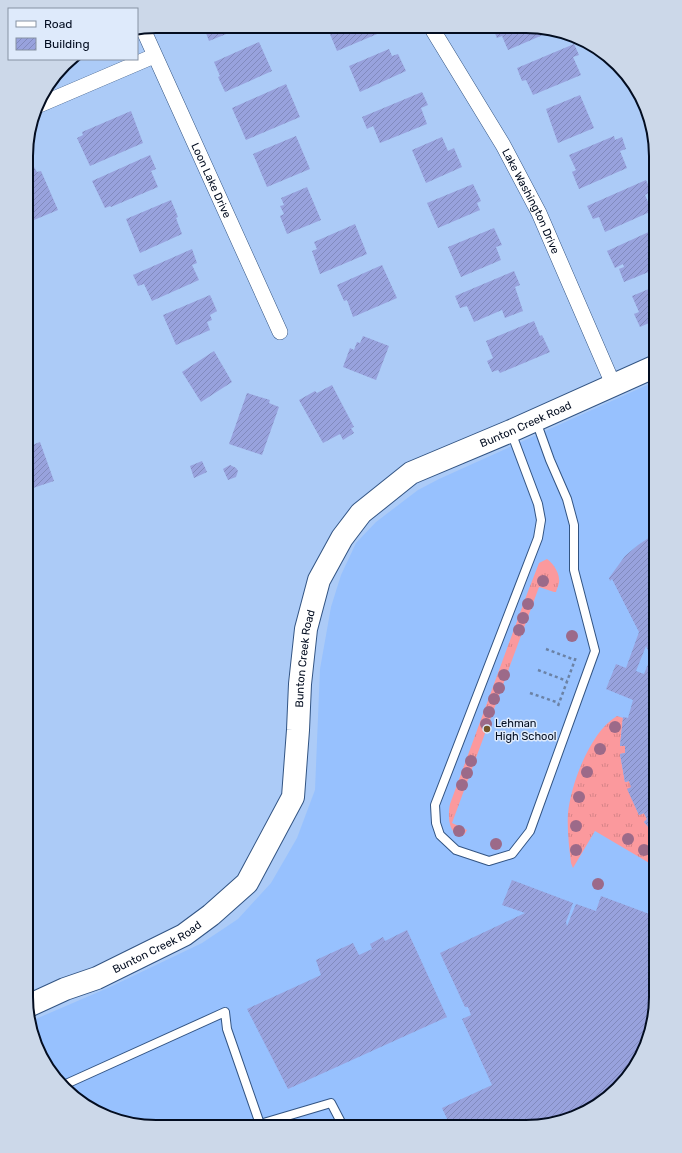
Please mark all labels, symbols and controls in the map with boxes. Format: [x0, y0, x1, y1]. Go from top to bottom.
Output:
legend [8, 8, 138, 60]
text: Road [44, 17, 72, 31]
text: Building [44, 37, 90, 51]
street label: Loon Lake Drive [189, 141, 234, 220]
street label: Lake Washington Drive [500, 146, 562, 256]
street label: Bunton Creek Road [478, 398, 573, 450]
street label: Bunton Creek Road [292, 608, 317, 708]
place label: Lehman High School [495, 717, 556, 743]
marker: Lehman High School [482, 724, 492, 734]
street label: Bunton Creek Road [110, 918, 204, 976]

